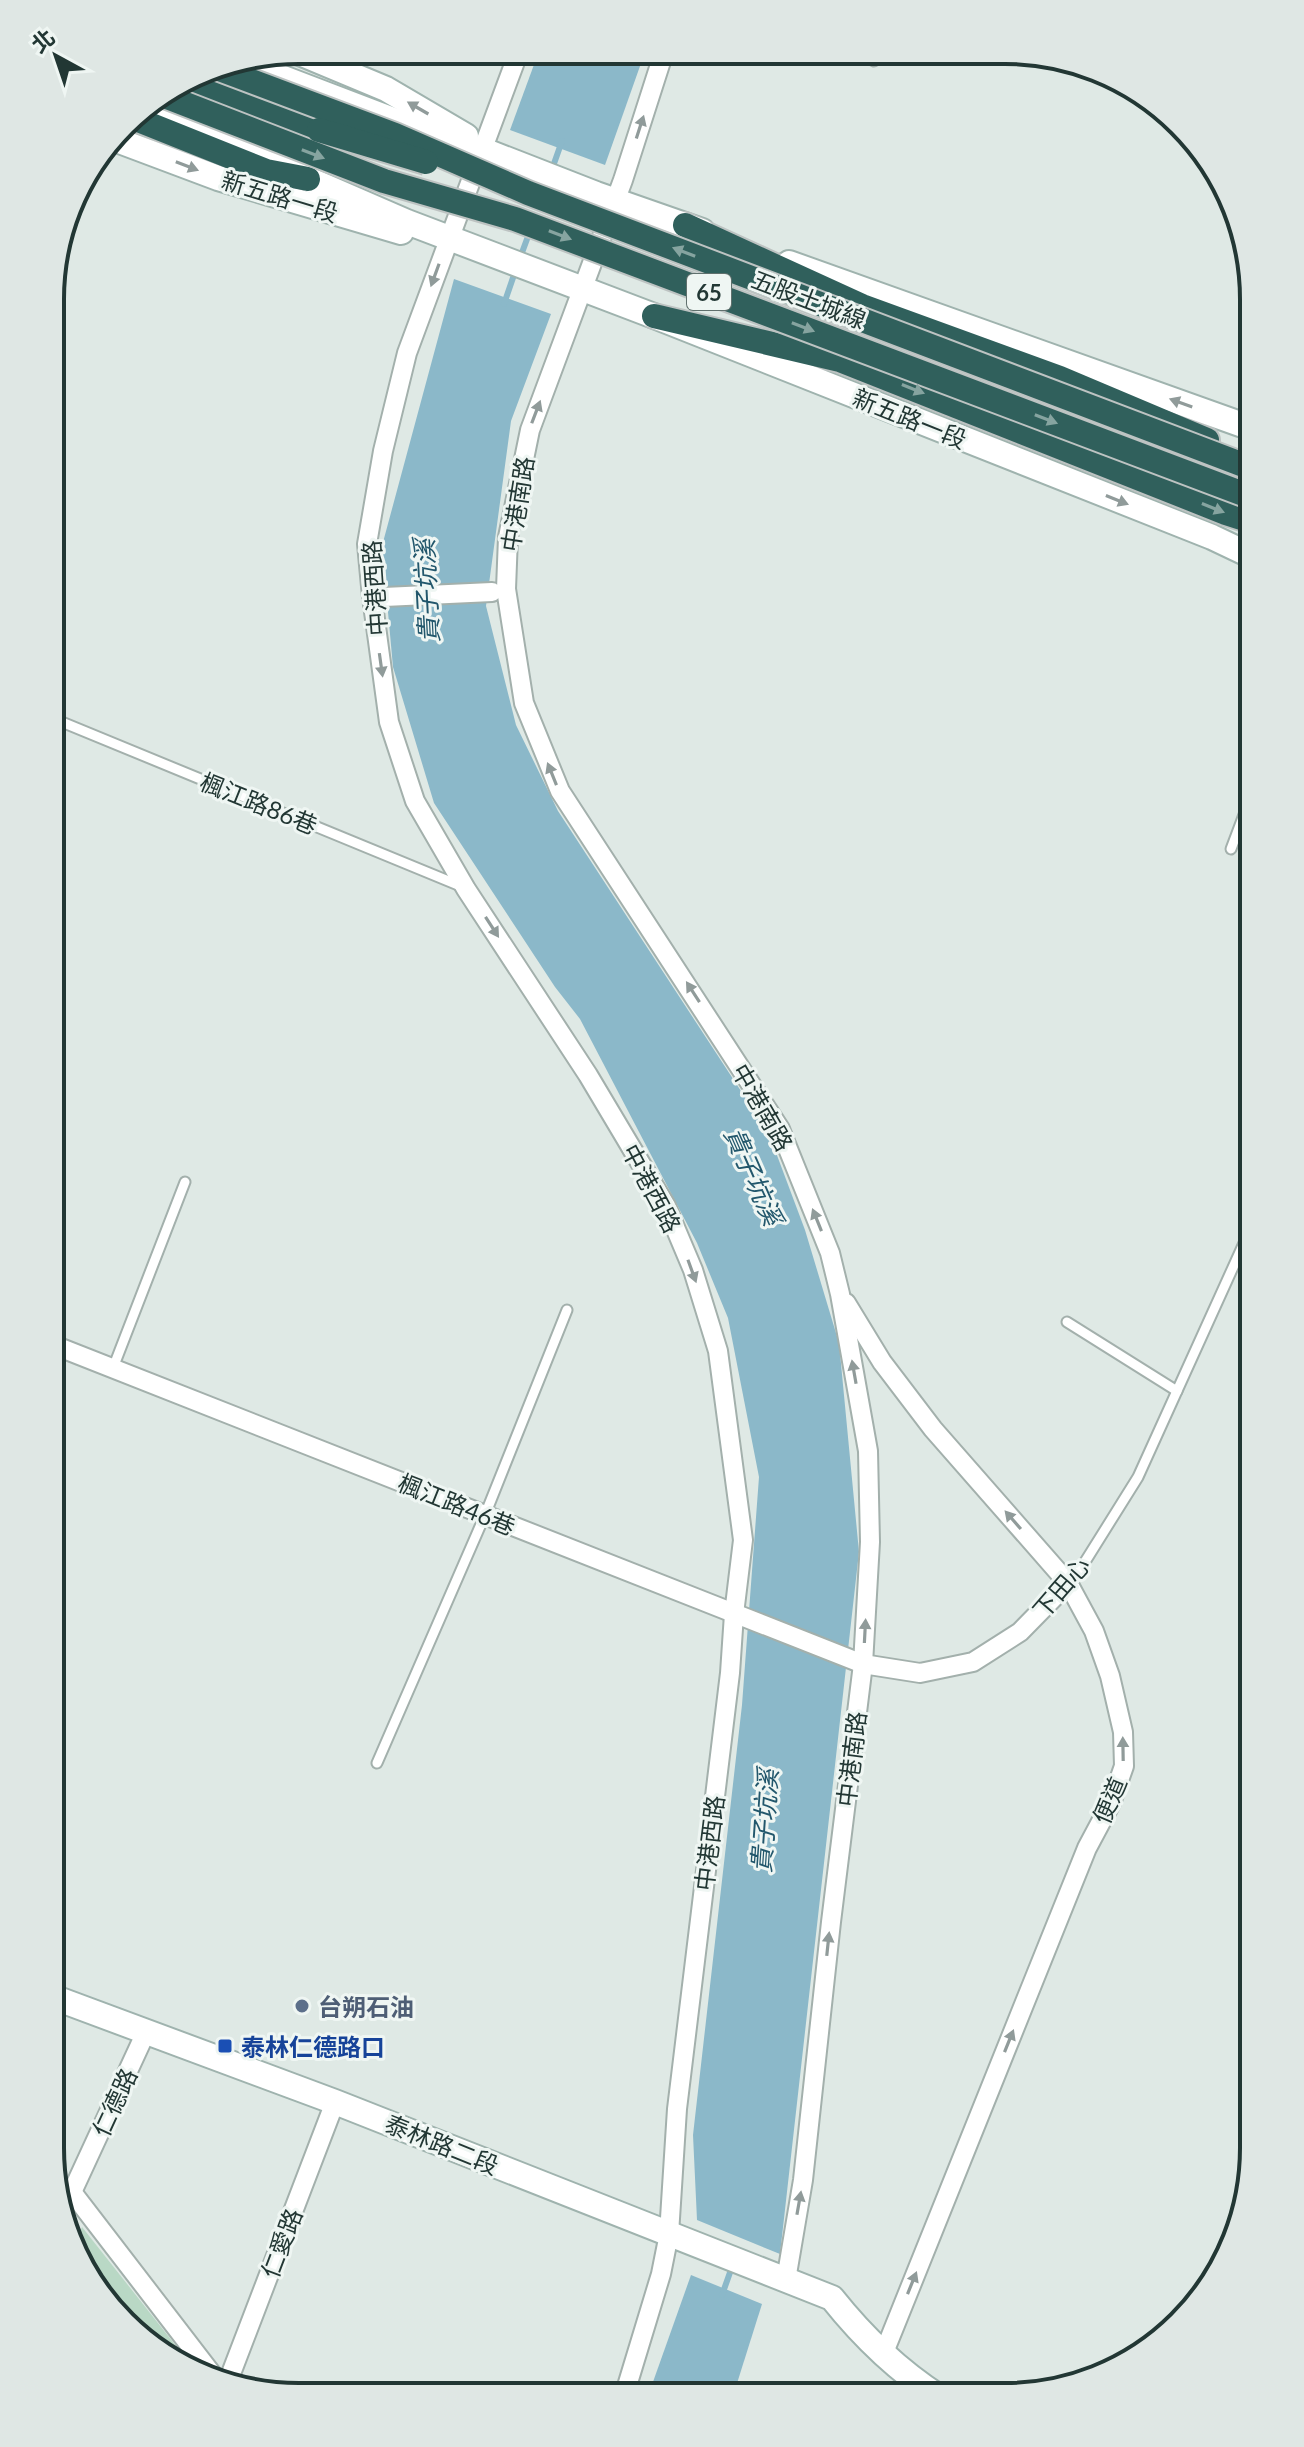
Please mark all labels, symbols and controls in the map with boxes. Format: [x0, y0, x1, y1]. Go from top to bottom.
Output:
north arrow [16, 16, 96, 96]
text: 北 [26, 23, 60, 58]
one-way arrow [407, 101, 429, 115]
one-way arrow [635, 115, 647, 139]
one-way arrow [301, 148, 325, 161]
one-way arrow [175, 160, 199, 173]
street label: 新五路一段 [218, 165, 342, 227]
one-way arrow [548, 229, 572, 242]
one-way arrow [672, 245, 696, 258]
one-way arrow [428, 263, 441, 287]
street label: 五股土城線 [748, 264, 870, 334]
road number: 65 [687, 274, 731, 310]
one-way arrow [791, 321, 815, 334]
street label: 新五路一段 [849, 382, 971, 454]
one-way arrow [901, 383, 925, 396]
one-way arrow [1168, 396, 1192, 409]
one-way arrow [530, 400, 543, 424]
one-way arrow [1034, 413, 1058, 425]
street label: 中港南路 [495, 454, 539, 554]
one-way arrow [1105, 493, 1129, 506]
one-way arrow [1201, 502, 1225, 515]
water label: 貴子坑溪 [407, 534, 445, 644]
street label: 中港西路 [356, 539, 392, 637]
one-way arrow [375, 653, 388, 678]
one-way arrow [546, 762, 559, 786]
street label: 楓江路86巷 [196, 766, 322, 840]
one-way arrow [484, 916, 499, 937]
one-way arrow [685, 982, 700, 1003]
street label: 中港南路 [726, 1058, 800, 1156]
water label: 貴子坑溪 [718, 1122, 791, 1234]
street label: 中港西路 [617, 1139, 687, 1237]
one-way arrow [810, 1208, 823, 1232]
one-way arrow [687, 1260, 699, 1284]
one-way arrow [847, 1359, 860, 1384]
street label: 楓江路46巷 [394, 1467, 520, 1541]
one-way arrow [1004, 1511, 1022, 1530]
street label: 下田心 [1026, 1550, 1096, 1624]
one-way arrow [859, 1618, 872, 1643]
street label: 中港南路 [831, 1710, 871, 1808]
one-way arrow [1117, 1736, 1130, 1761]
water label: 貴子坑溪 [744, 1764, 784, 1874]
street label: 便道 [1086, 1772, 1132, 1828]
street label: 中港西路 [689, 1794, 729, 1892]
one-way arrow [822, 1932, 835, 1957]
place label: 台朔石油 [318, 1992, 414, 2021]
marker: 台朔石油 [293, 1997, 311, 2015]
one-way arrow [1003, 2030, 1016, 2053]
place label: 泰林仁德路口 [241, 2032, 385, 2061]
marker: 泰林仁德路口 [216, 2037, 234, 2055]
street label: 仁德路 [86, 2063, 142, 2141]
street label: 泰林路二段 [381, 2108, 503, 2180]
one-way arrow [794, 2190, 806, 2215]
street label: 仁愛路 [255, 2204, 307, 2282]
one-way arrow [906, 2271, 919, 2295]

